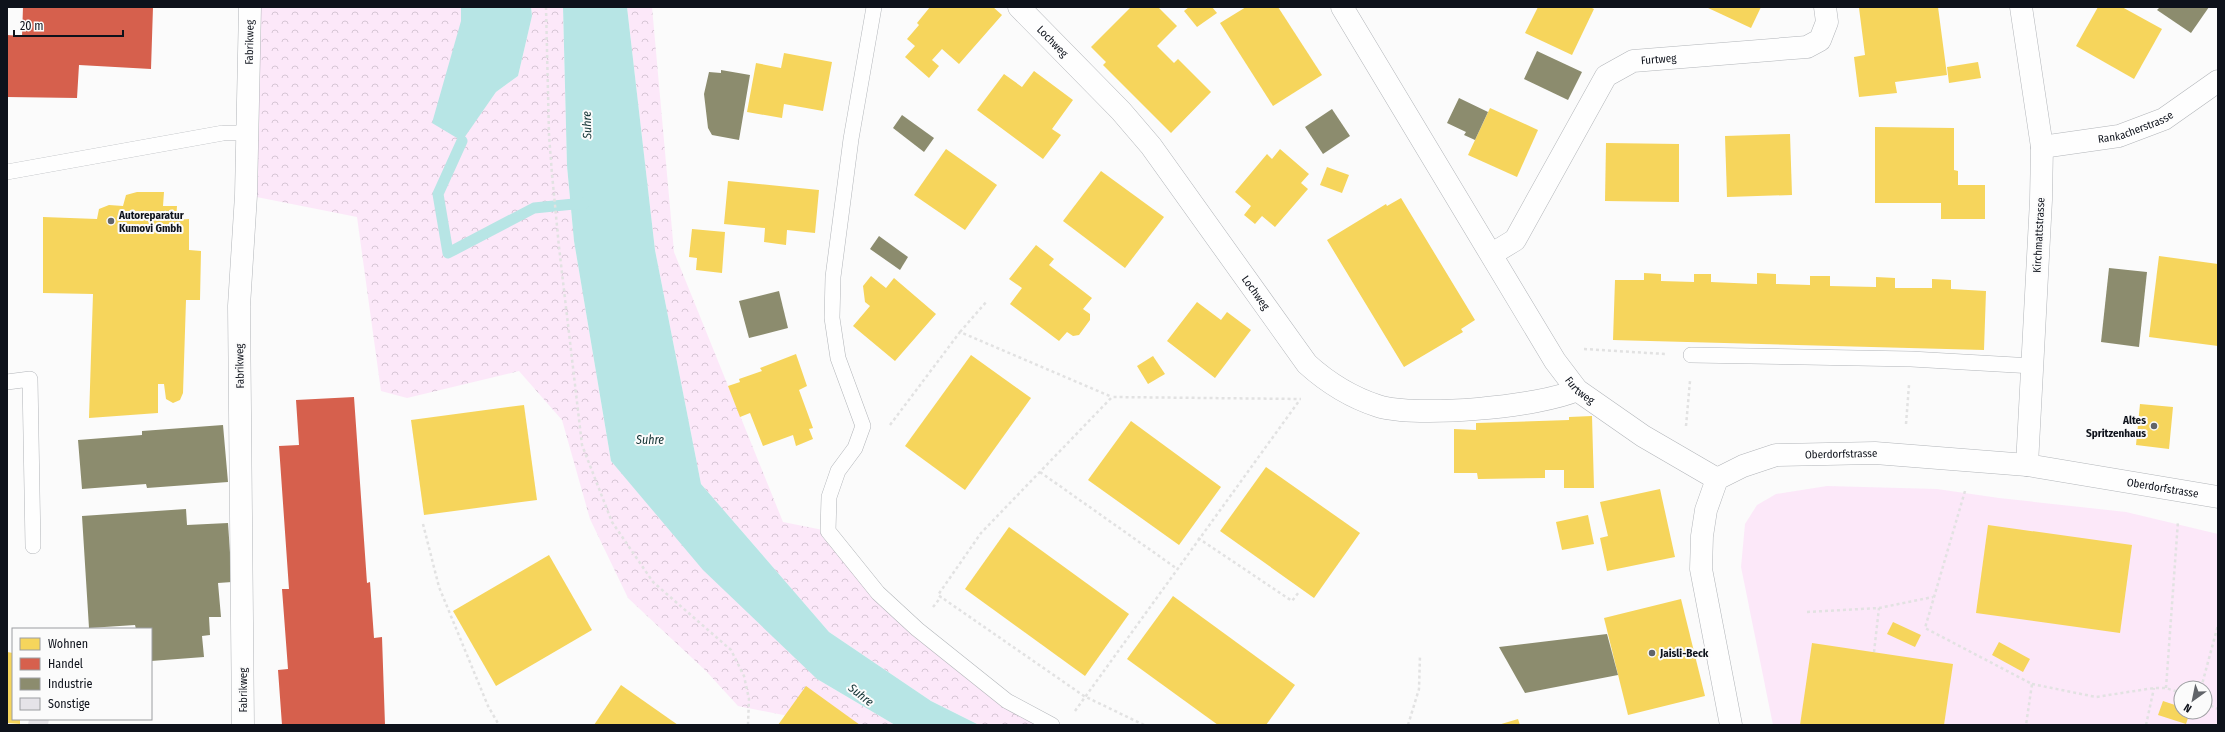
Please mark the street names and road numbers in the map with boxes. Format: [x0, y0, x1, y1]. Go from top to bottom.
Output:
street label: Fabrikweg [242, 19, 256, 65]
street label: Lochweg [1034, 23, 1071, 60]
street label: Furtweg [1640, 51, 1678, 67]
street label: Rankacherstrasse [2097, 108, 2176, 145]
street label: Kirchmattstrasse [2031, 197, 2047, 273]
street label: Lochweg [1239, 273, 1273, 313]
street label: Fabrikweg [233, 343, 247, 389]
street label: Furtweg [1563, 374, 1598, 407]
street label: Oberdorfstrasse [1805, 446, 1877, 461]
street label: Oberdorfstrasse [2126, 475, 2200, 500]
street label: Fabrikweg [237, 667, 250, 712]

